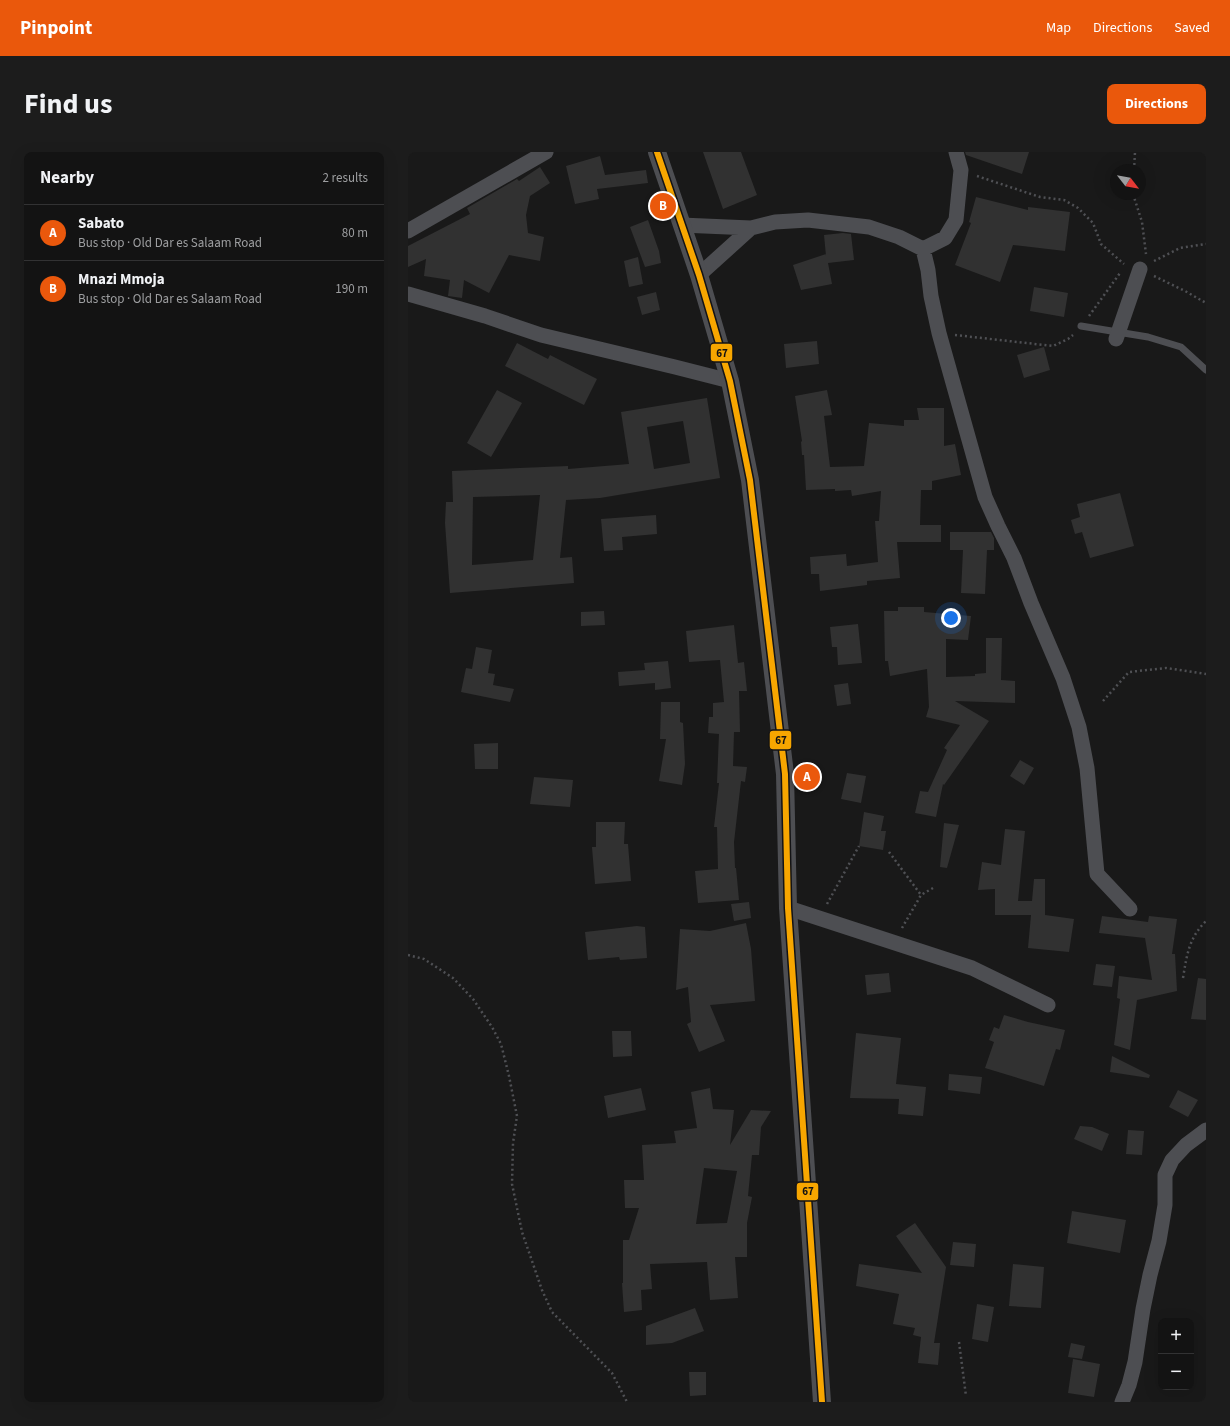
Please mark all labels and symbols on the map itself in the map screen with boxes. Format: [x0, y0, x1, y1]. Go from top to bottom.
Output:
north arrow [1110, 164, 1146, 200]
pin: B [650, 191, 676, 221]
line badge: 67 [710, 343, 733, 362]
text: 67 [716, 346, 728, 361]
your location [941, 608, 961, 628]
line badge: 67 [769, 730, 792, 750]
text: 67 [775, 733, 787, 748]
pin: A [794, 762, 820, 792]
line badge: 67 [796, 1182, 819, 1201]
text: 67 [802, 1184, 814, 1199]

